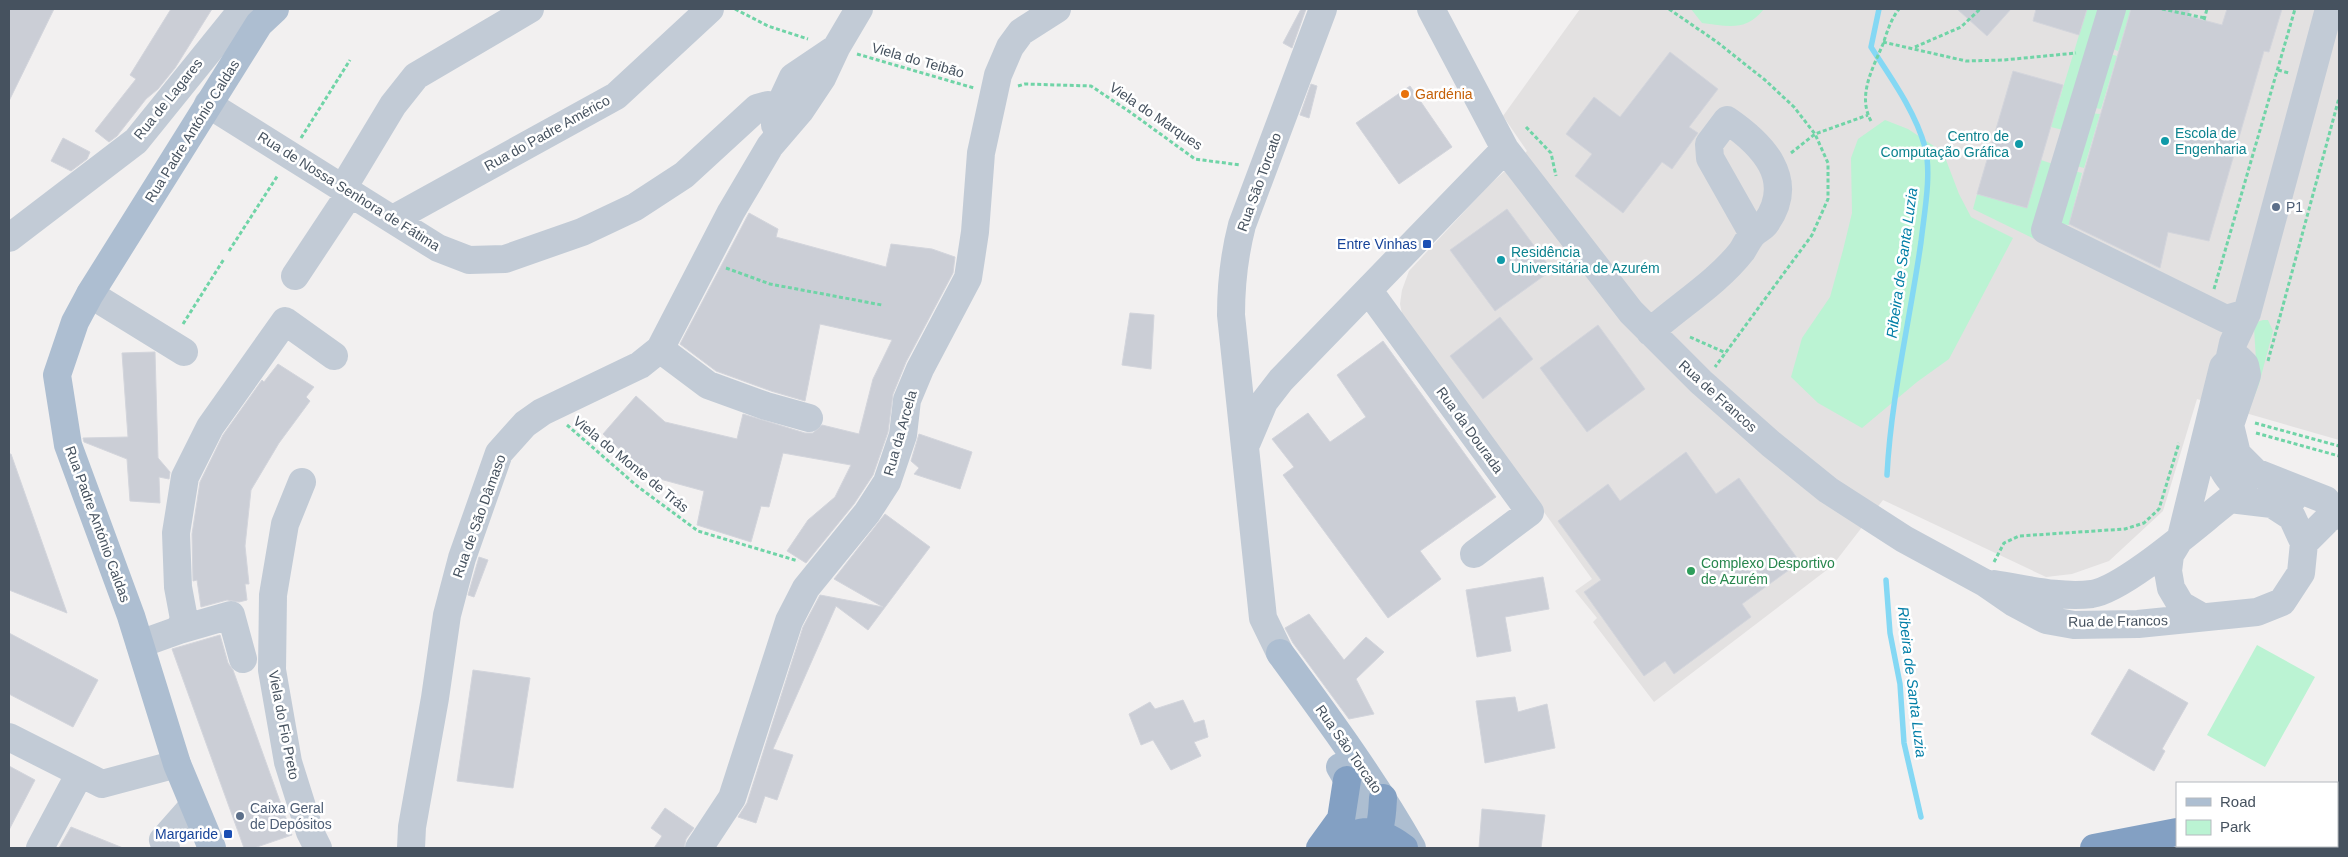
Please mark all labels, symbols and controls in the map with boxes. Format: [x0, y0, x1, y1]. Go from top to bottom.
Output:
street label: Viela do Teibão [870, 39, 966, 81]
street label: Rua de Lagares [130, 55, 206, 143]
street label: Rua Padre António Caldas [141, 57, 243, 205]
street label: Viela do Marques [1106, 79, 1206, 153]
place label: Gardénia [1415, 86, 1473, 102]
marker: Gardénia [1399, 88, 1411, 100]
street label: Rua do Padre Américo [482, 92, 613, 174]
place label: Escola de Engenharia [2175, 125, 2247, 157]
street label: Rua de Nossa Senhora de Fátima [255, 128, 443, 254]
place label: Centro de Computação Gráfica [1881, 128, 2009, 160]
street label: Rua São Torcato [1234, 130, 1284, 234]
marker: Escola de Engenharia [2159, 135, 2171, 147]
marker: Centro de Computação Gráfica [2013, 138, 2025, 150]
water label: Ribeira de Santa Luzia [1883, 187, 1920, 339]
place label: P1 [2286, 199, 2303, 215]
marker: P1 [2270, 201, 2282, 213]
place label: Entre Vinhas [1337, 236, 1417, 252]
marker: Entre Vinhas [1421, 238, 1433, 250]
place label: Residência Universitária de Azurém [1511, 244, 1660, 276]
marker: Residência Universitária de Azurém [1495, 254, 1507, 266]
street label: Rua de Francos [1676, 357, 1760, 435]
street label: Rua da Dourada [1433, 384, 1507, 476]
street label: Rua da Arcela [880, 388, 920, 477]
street label: Viela do Monte de Trás [570, 413, 692, 515]
street label: Rua Padre António Caldas [62, 444, 134, 604]
street label: Rua de São Dâmaso [449, 452, 509, 580]
place label: Complexo Desportivo de Azurém [1701, 555, 1835, 587]
marker: Complexo Desportivo de Azurém [1685, 565, 1697, 577]
water label: Ribeira de Santa Luzia [1895, 606, 1930, 758]
street label: Rua de Francos [2068, 612, 2168, 630]
street label: Viela do Fio Preto [266, 669, 302, 781]
street label: Rua São Torcato [1313, 702, 1386, 796]
legend [2176, 782, 2338, 847]
text: Road [2220, 793, 2256, 810]
place label: Caixa Geral de Depósitos [250, 800, 332, 832]
marker: Caixa Geral de Depósitos [234, 810, 246, 822]
text: Park [2220, 818, 2251, 835]
place label: Margaride [155, 826, 218, 842]
marker: Margaride [222, 828, 234, 840]

